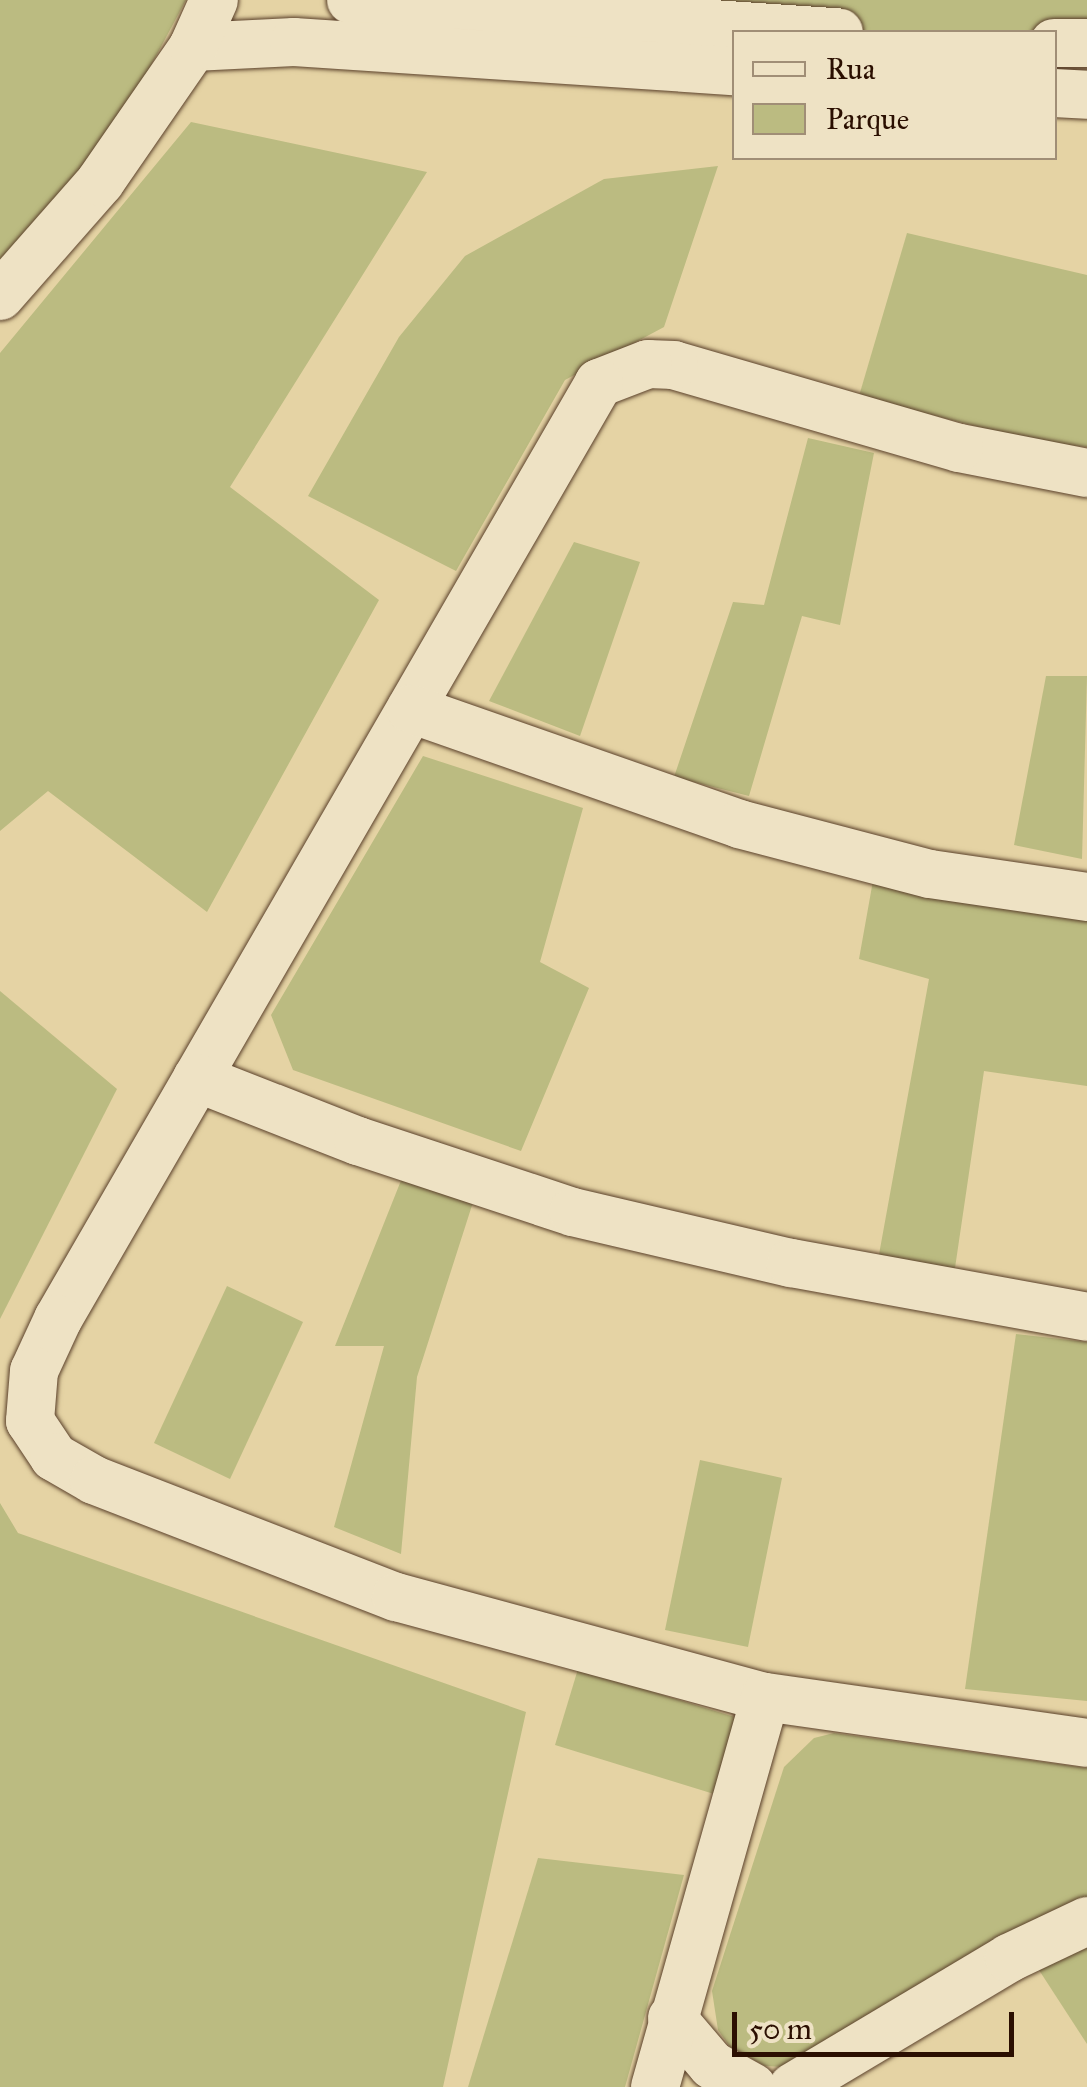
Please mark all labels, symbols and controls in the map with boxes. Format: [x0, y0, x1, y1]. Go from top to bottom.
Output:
legend [732, 30, 1057, 160]
text: Rua [826, 51, 876, 87]
text: Parque [826, 101, 909, 137]
scale bar [737, 1992, 1020, 2054]
text: 50 m [749, 2011, 812, 2047]

